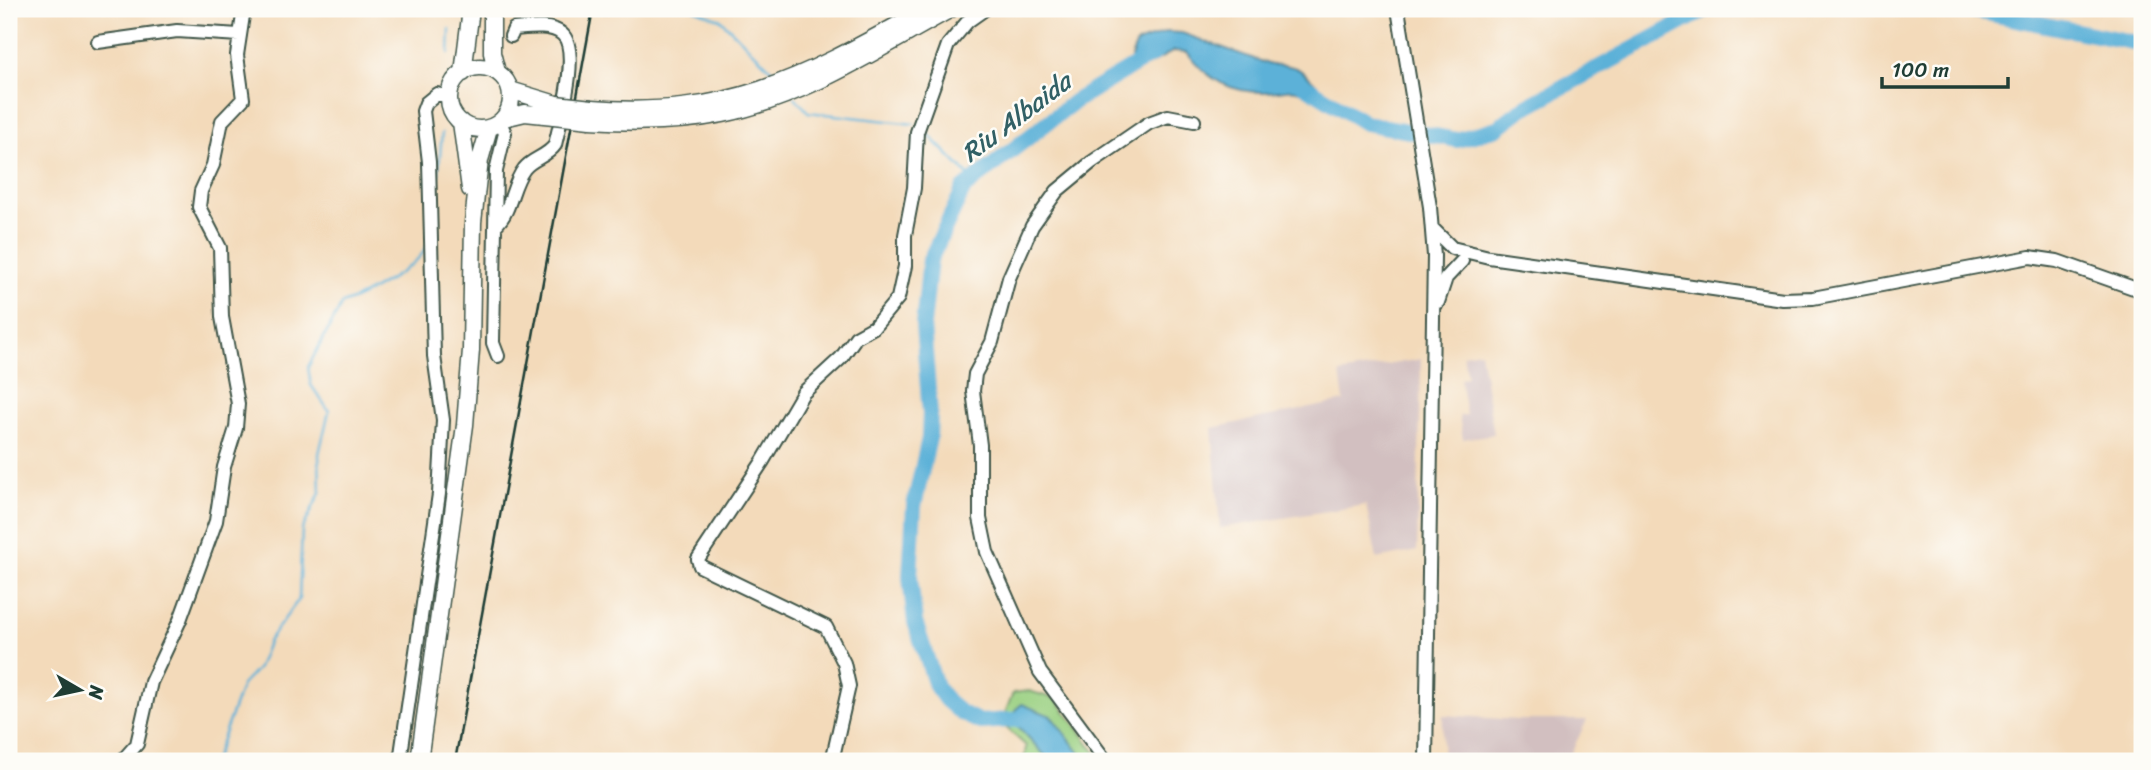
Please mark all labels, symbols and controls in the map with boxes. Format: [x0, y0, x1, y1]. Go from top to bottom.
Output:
scale bar [1882, 46, 2008, 90]
text: 100 m [1892, 51, 1949, 89]
water label: Riu Albaida [951, 58, 1084, 174]
north arrow [46, 654, 116, 724]
text: N [79, 683, 114, 702]

